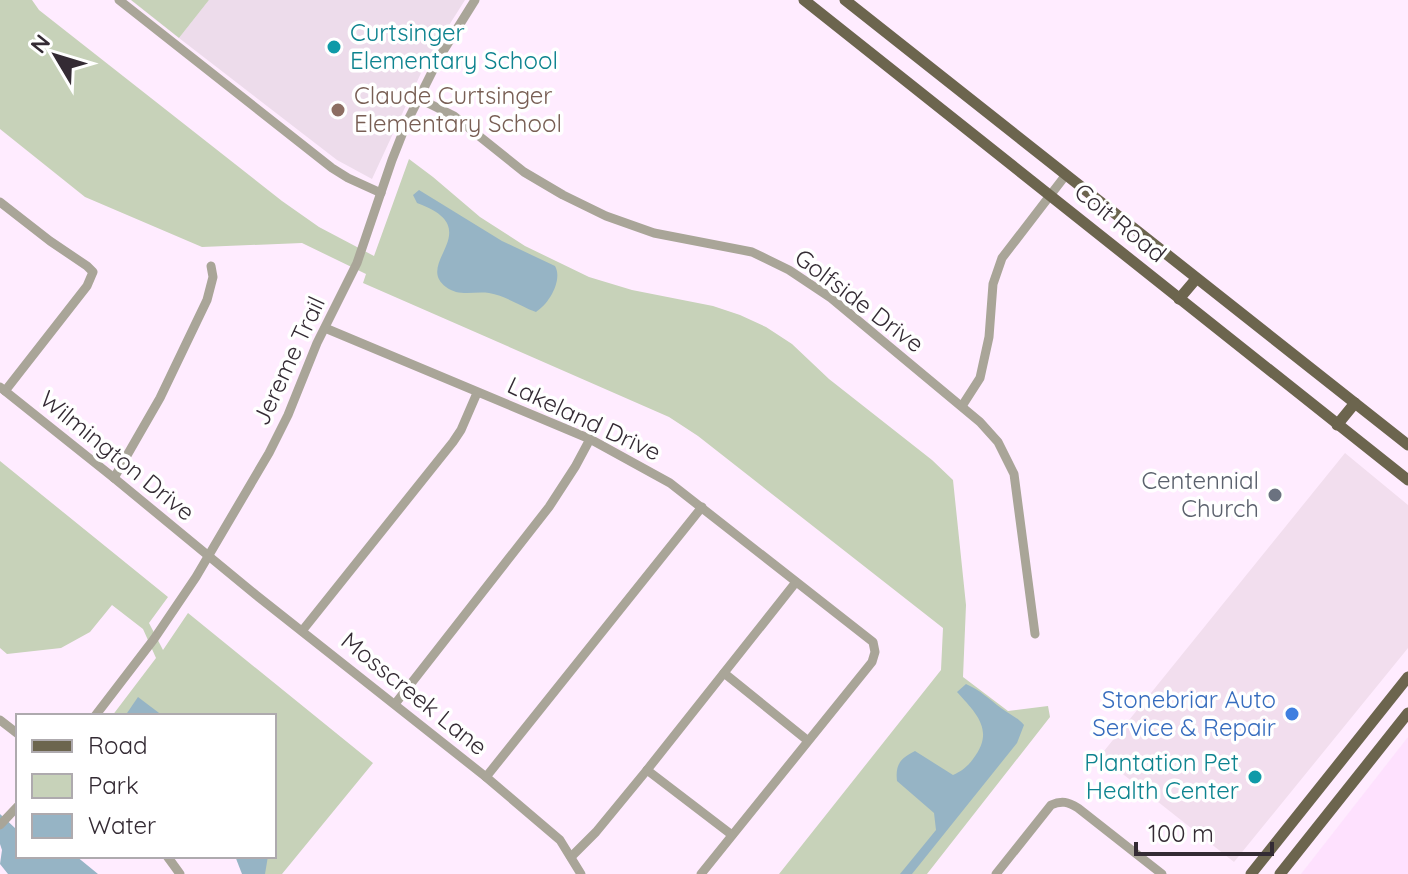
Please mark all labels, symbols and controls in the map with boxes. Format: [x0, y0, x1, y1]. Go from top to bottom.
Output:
north arrow [16, 16, 96, 96]
place label: Curtsinger Elementary School [350, 17, 558, 75]
text: N [24, 29, 56, 59]
marker: Curtsinger Elementary School [325, 38, 343, 56]
place label: Claude Curtsinger Elementary School [354, 80, 562, 138]
marker: Claude Curtsinger Elementary School [329, 101, 347, 119]
street label: Coit Road [1069, 176, 1173, 268]
street label: Golfside Drive [789, 242, 930, 359]
street label: Jereme Trail [245, 291, 331, 430]
street label: Lakeland Drive [503, 369, 666, 467]
street label: Wilmington Drive [34, 384, 201, 527]
place label: Centennial Church [1141, 465, 1259, 523]
marker: Centennial Church [1266, 486, 1284, 504]
street label: Mosscreek Lane [336, 625, 494, 761]
place label: Stonebriar Auto Service & Repair [1092, 684, 1276, 742]
marker: Stonebriar Auto Service & Repair [1283, 705, 1301, 723]
legend [16, 714, 276, 858]
text: Road [88, 730, 148, 760]
place label: Plantation Pet Health Center [1084, 747, 1239, 805]
marker: Plantation Pet Health Center [1246, 768, 1264, 786]
text: Park [88, 770, 139, 800]
scale bar [1136, 806, 1272, 856]
text: Water [88, 810, 156, 840]
text: 100 m [1148, 818, 1214, 848]

